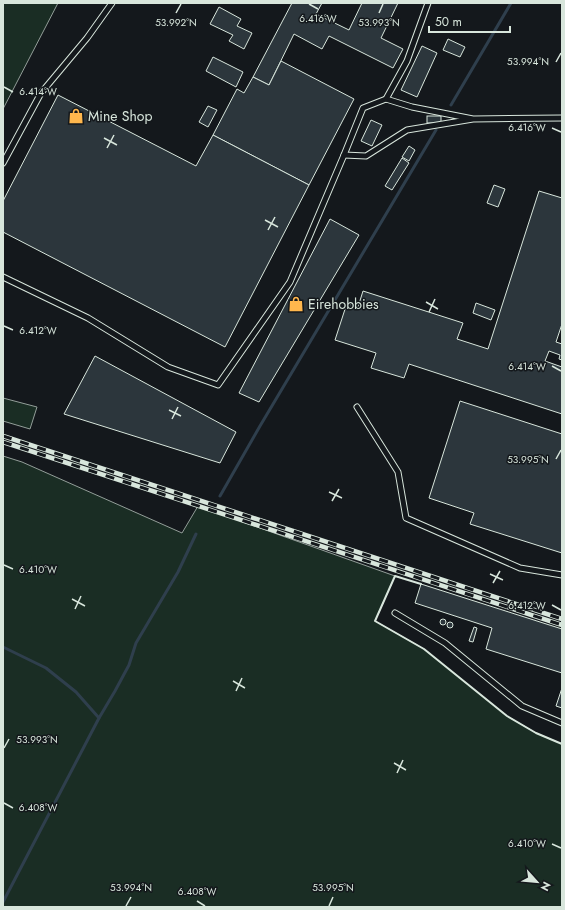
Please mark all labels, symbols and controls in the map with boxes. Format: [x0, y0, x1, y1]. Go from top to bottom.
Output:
scale bar [429, 8, 510, 34]
text: 6.416°W [299, 11, 337, 26]
text: 50 m [435, 13, 462, 31]
text: 53.992°N [155, 15, 197, 30]
text: 53.993°N [358, 15, 400, 30]
text: 53.994°N [507, 54, 549, 69]
text: 6.414°W [19, 84, 57, 99]
place label: Mine Shop [88, 106, 152, 126]
shop icon: Mine Shop [67, 107, 85, 125]
text: 6.416°W [508, 120, 546, 135]
place label: Eirehobbies [308, 294, 379, 314]
shop icon: Eirehobbies [287, 295, 305, 313]
text: 6.412°W [19, 323, 57, 338]
text: 6.414°W [508, 359, 546, 374]
text: 53.995°N [507, 452, 549, 467]
text: 6.410°W [19, 562, 57, 577]
text: 6.412°W [508, 598, 546, 613]
text: 53.993°N [16, 732, 58, 747]
text: 6.408°W [19, 800, 57, 815]
text: 6.410°W [508, 836, 546, 851]
north arrow [517, 862, 557, 902]
text: N [537, 879, 555, 894]
text: 53.994°N [110, 880, 152, 895]
text: 53.995°N [312, 880, 354, 895]
text: 6.408°W [178, 884, 216, 899]

